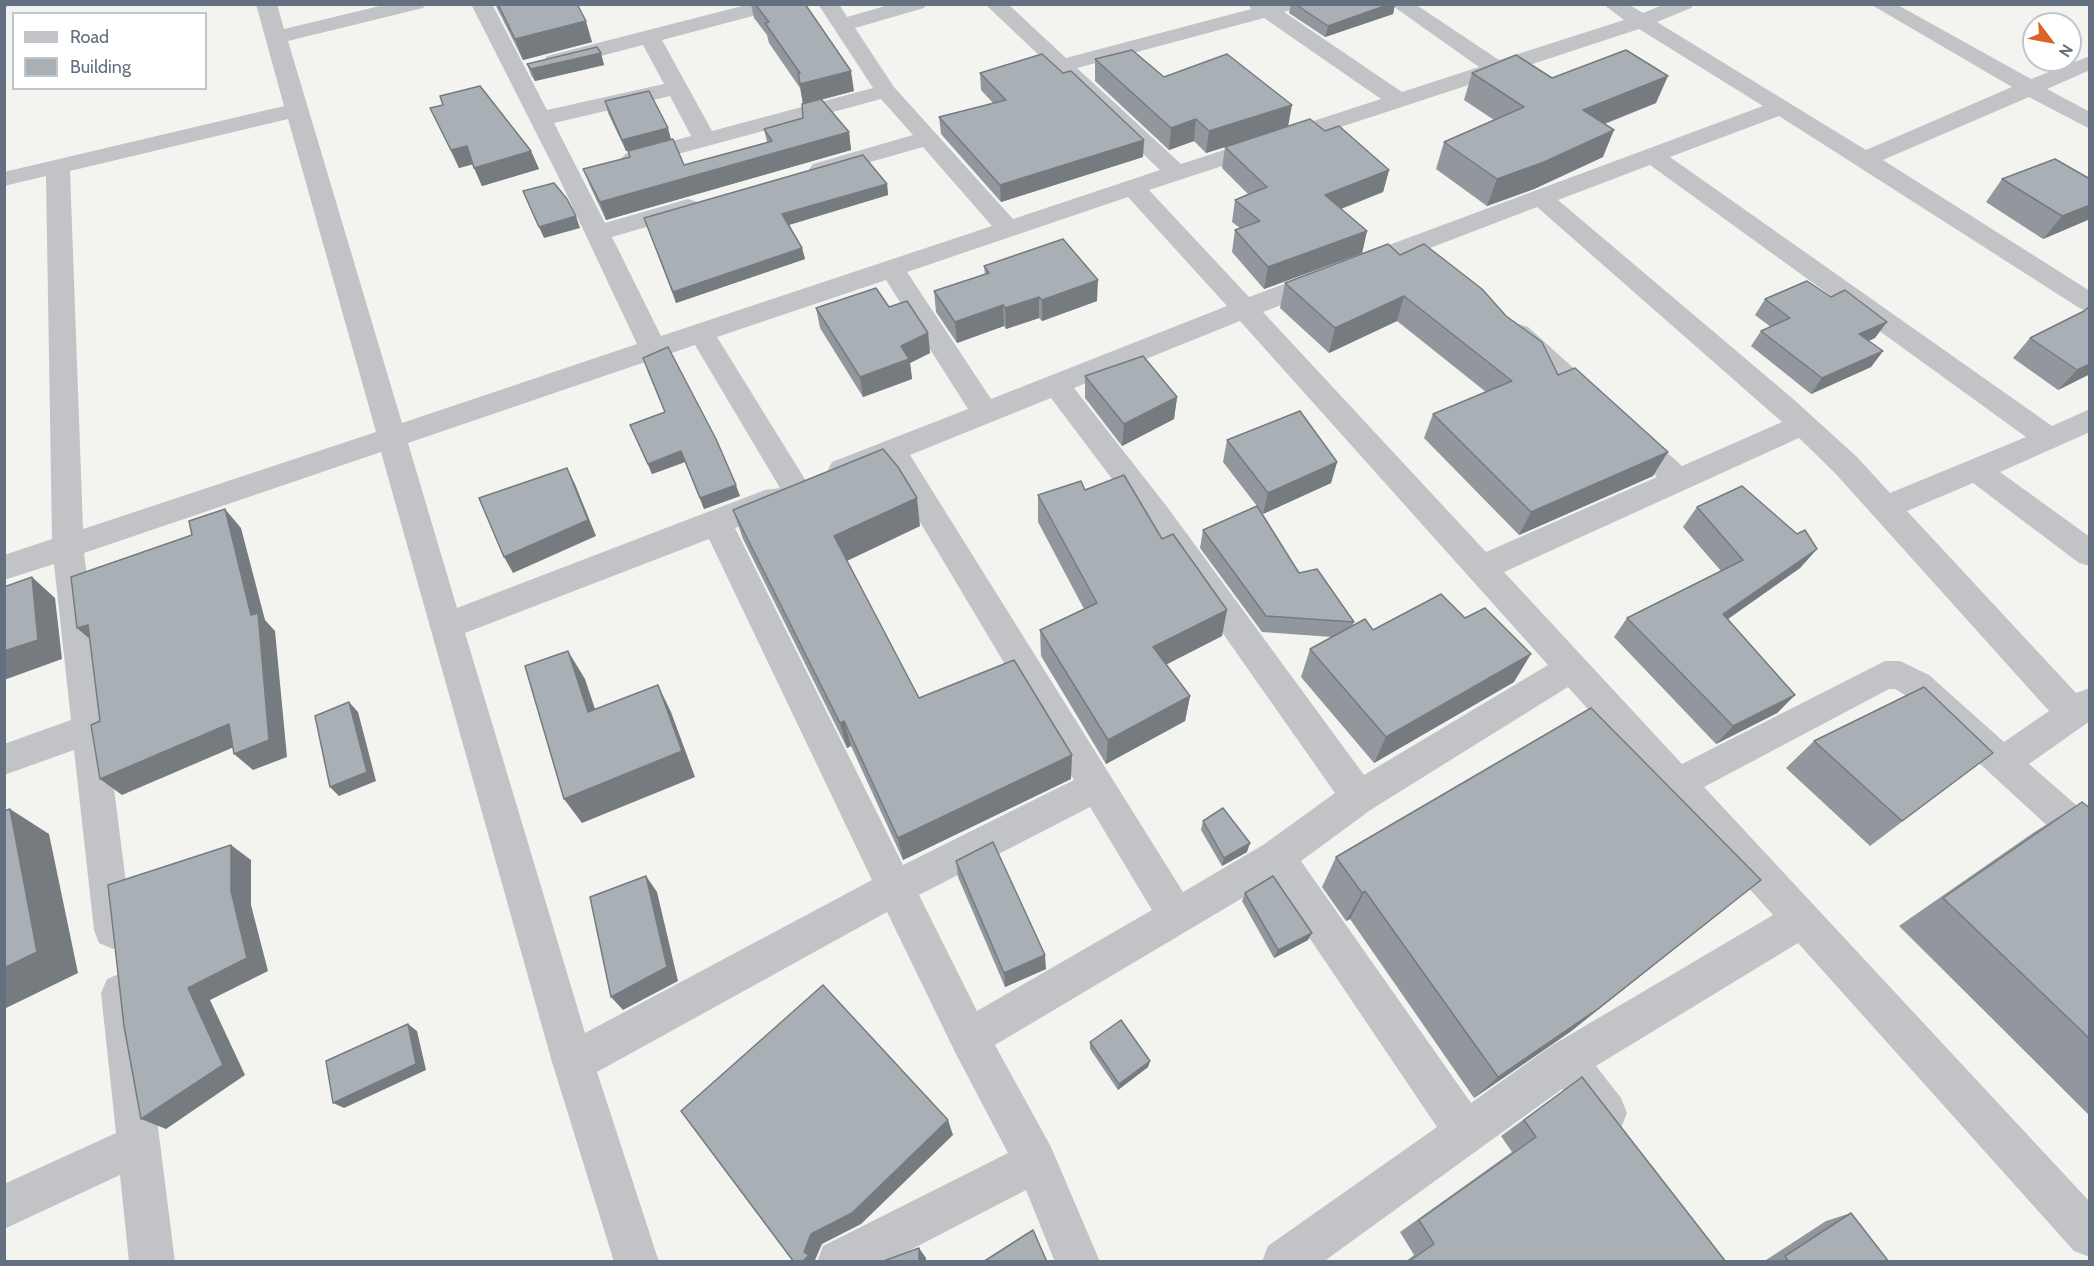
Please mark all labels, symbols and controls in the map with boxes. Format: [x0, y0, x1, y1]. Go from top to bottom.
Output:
legend [12, 12, 207, 90]
north arrow [2022, 12, 2082, 72]
text: Road [70, 26, 109, 48]
text: N [2055, 41, 2077, 61]
text: Building [70, 56, 131, 78]

